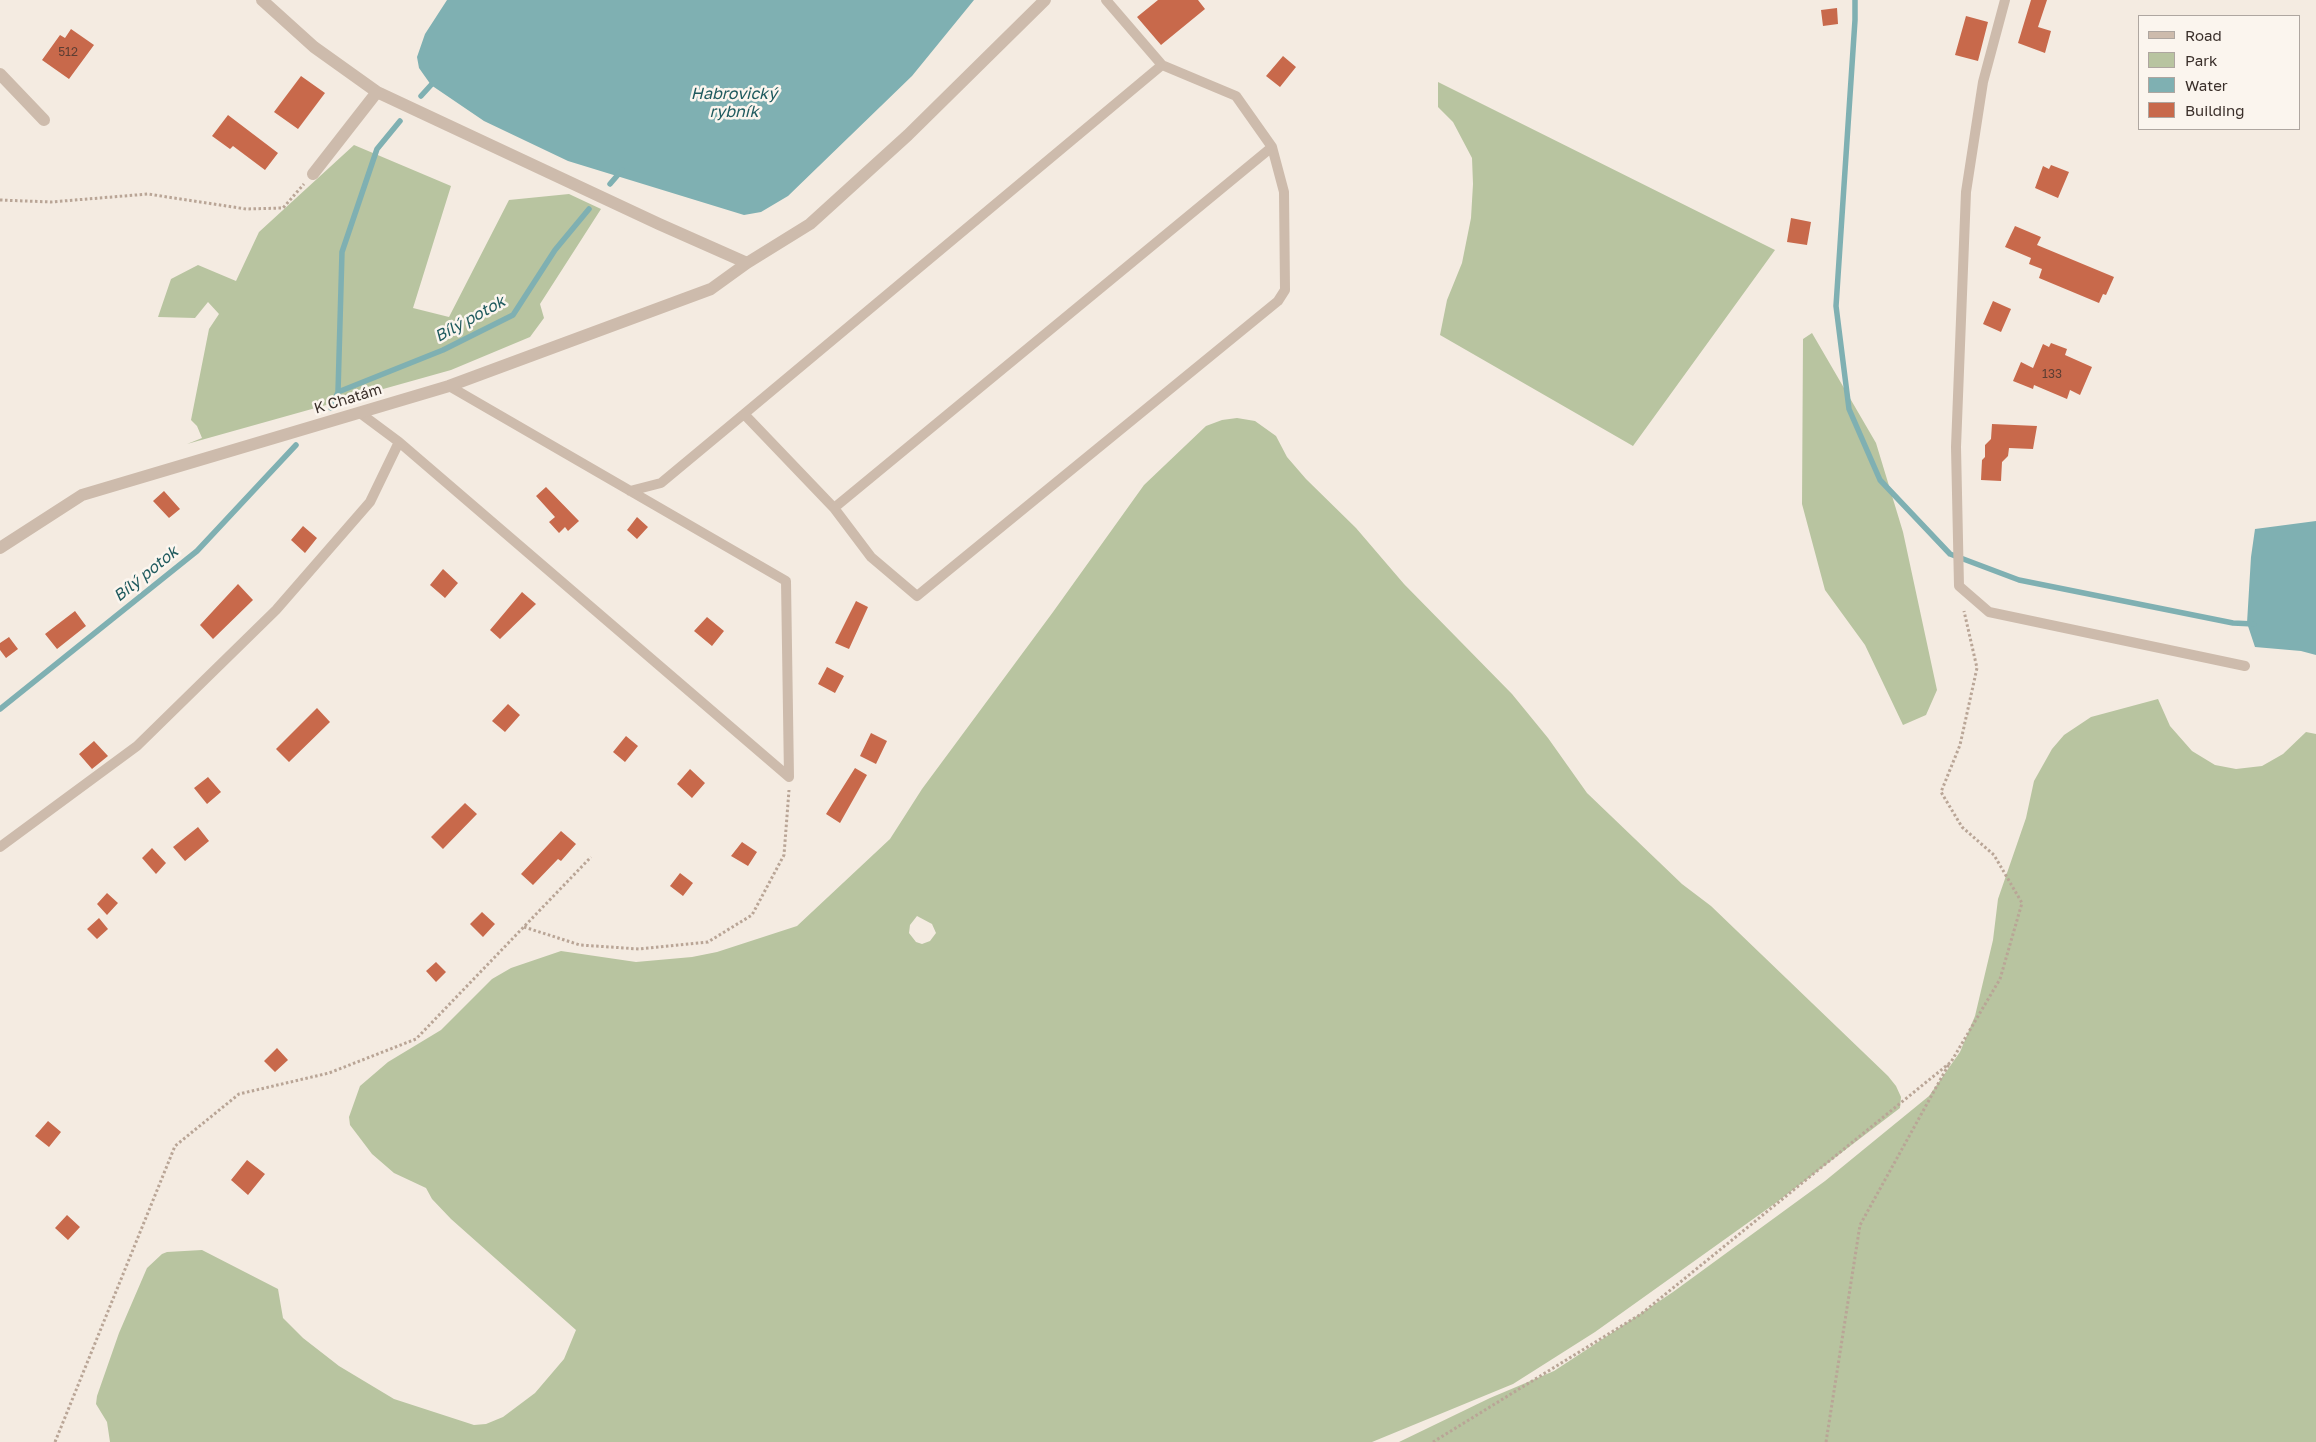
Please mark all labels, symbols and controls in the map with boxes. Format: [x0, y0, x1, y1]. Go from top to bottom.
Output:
legend [2138, 15, 2301, 130]
text: Road [2185, 26, 2222, 44]
house number: 512 [58, 45, 78, 59]
text: Park [2185, 51, 2217, 69]
text: Water [2185, 76, 2228, 94]
water label: Habrovický rybník [691, 84, 777, 122]
text: Building [2185, 101, 2245, 119]
water label: Bílý potok [431, 292, 509, 346]
house number: 133 [2042, 367, 2062, 381]
street label: K Chatám [312, 380, 384, 418]
water label: Bílý potok [110, 542, 182, 606]

